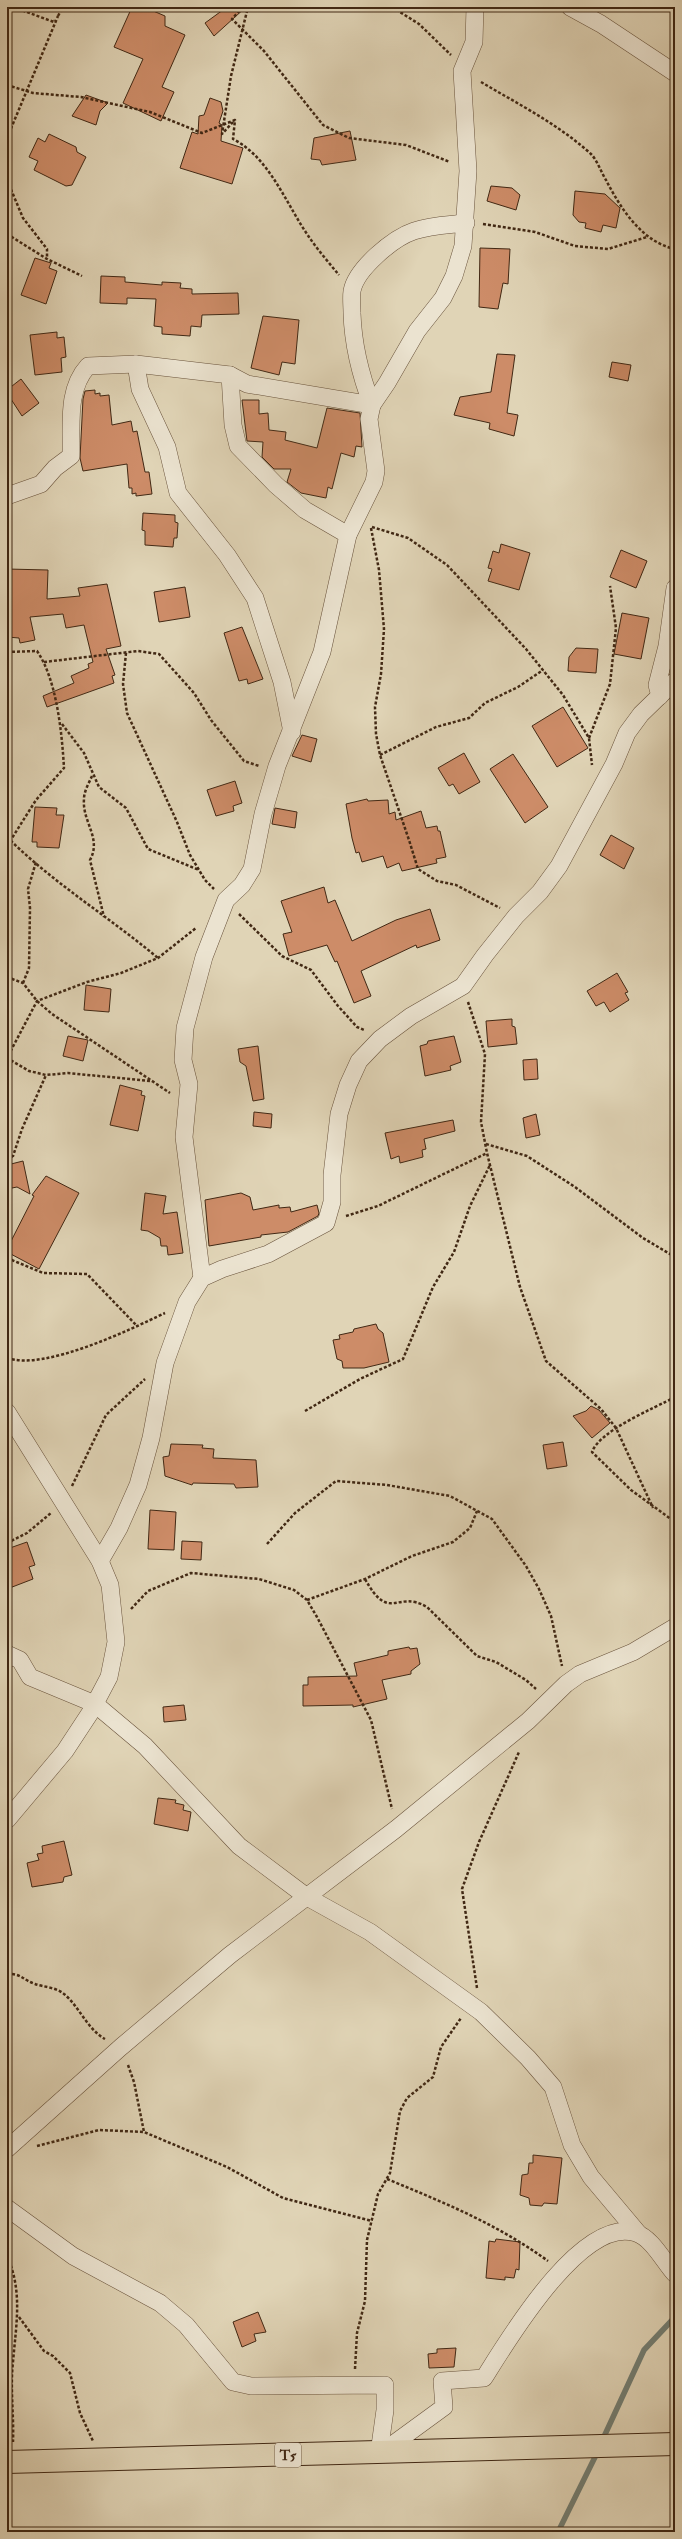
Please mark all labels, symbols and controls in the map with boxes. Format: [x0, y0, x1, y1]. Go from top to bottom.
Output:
road number: T5 [275, 2443, 301, 2467]

